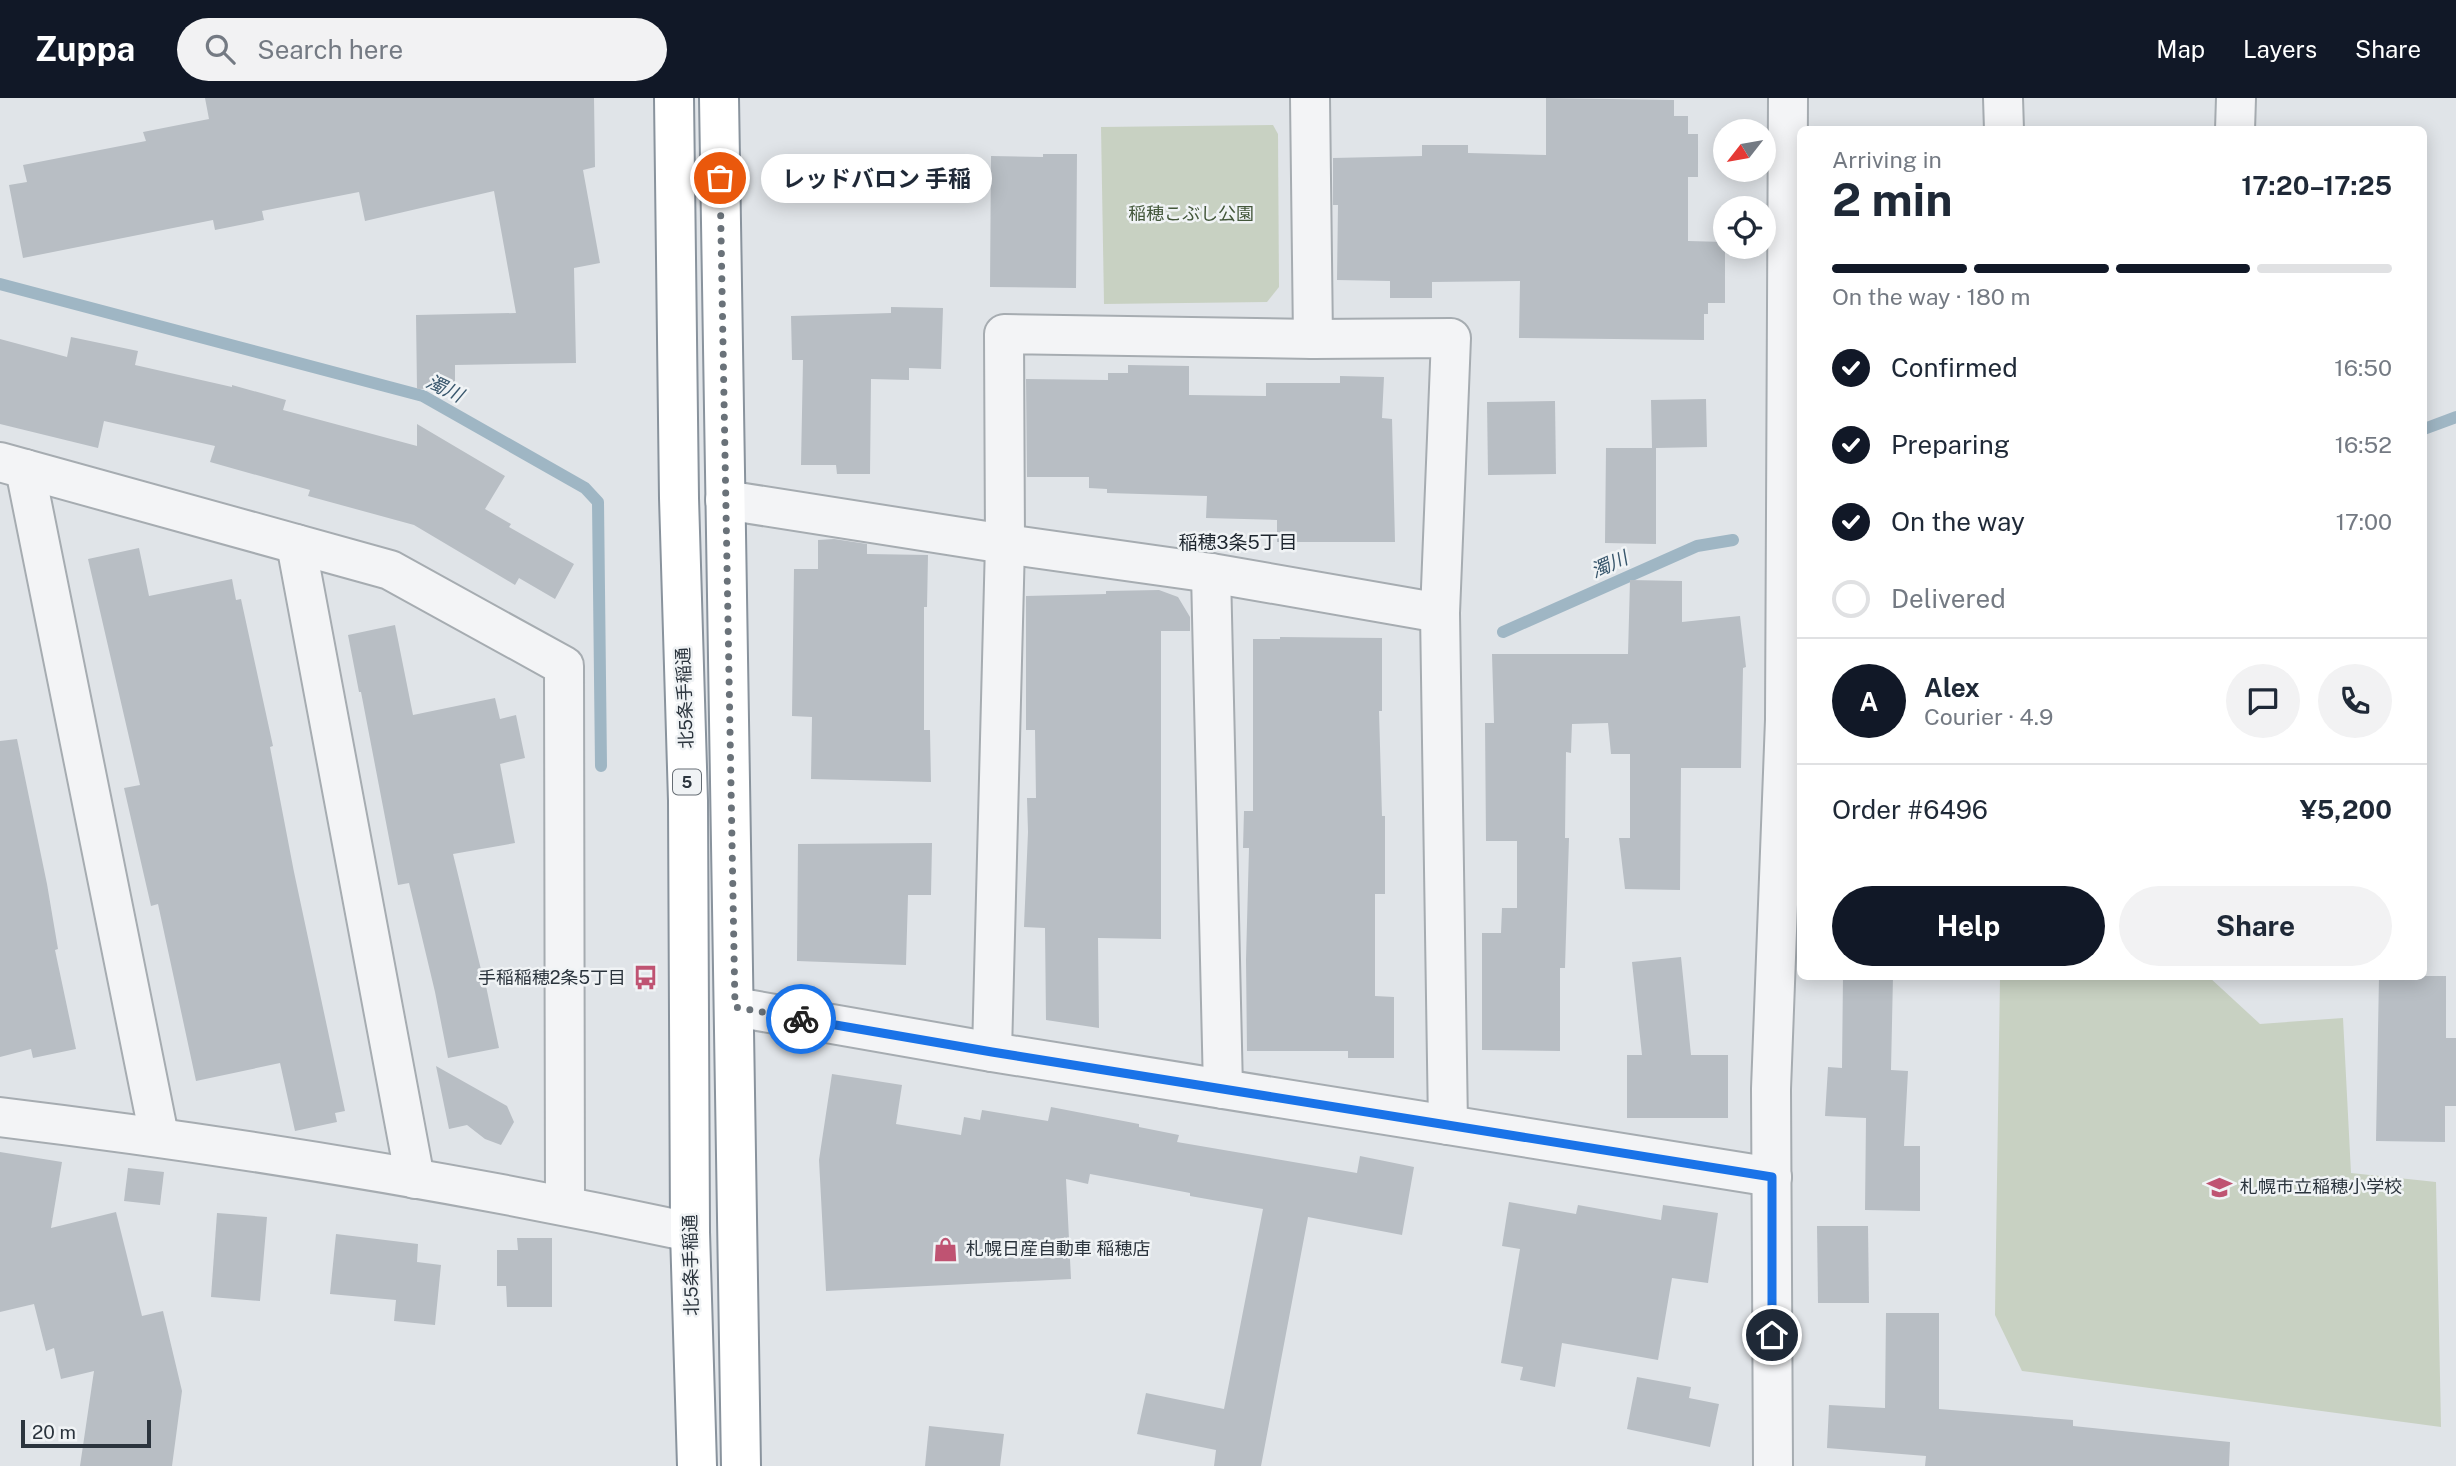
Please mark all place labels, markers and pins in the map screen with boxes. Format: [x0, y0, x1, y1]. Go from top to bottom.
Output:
pin [690, 148, 750, 208]
callout: レッドバロン 手稲 [762, 154, 993, 202]
bus stop icon: 手稲稲穂2条5丁目 [632, 964, 660, 992]
place label: 手稲稲穂2条5丁目 [478, 967, 626, 988]
school or university icon: 札幌市立稲穂小学校 [2206, 1173, 2234, 1201]
place label: 札幌市立稲穂小学校 [2240, 1176, 2402, 1197]
shop icon: 札幌日産自動車 稲穂店 [932, 1235, 960, 1263]
place label: 札幌日産自動車 稲穂店 [966, 1238, 1150, 1259]
pin [1742, 1305, 1802, 1365]

